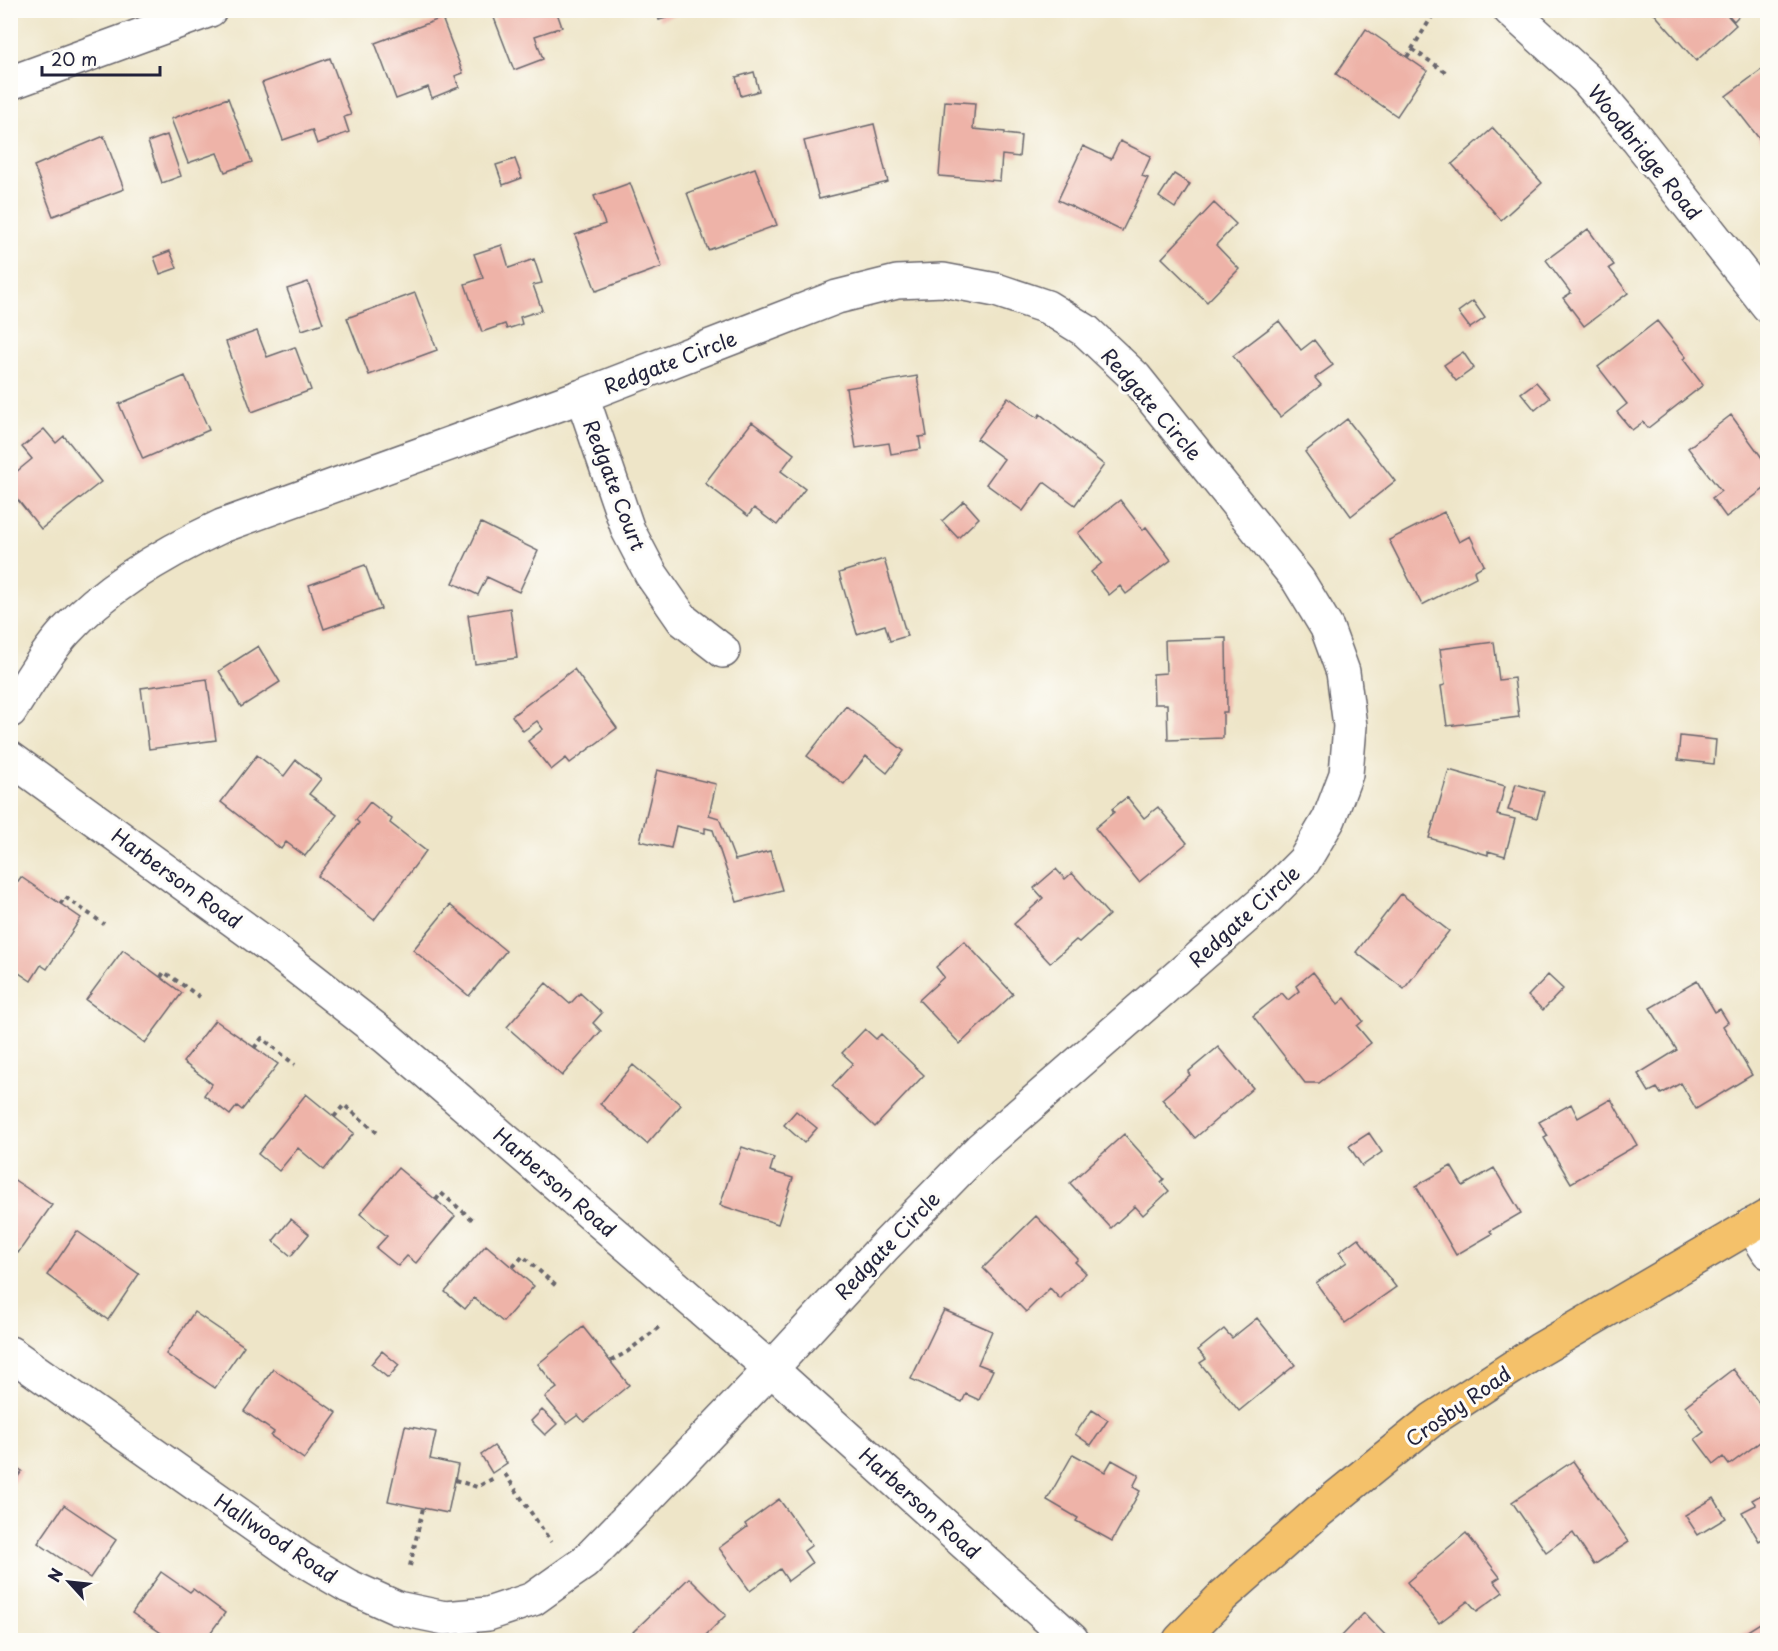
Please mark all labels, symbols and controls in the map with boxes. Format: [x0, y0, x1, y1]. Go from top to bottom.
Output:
scale bar [42, 39, 160, 77]
text: 20 m [51, 45, 97, 72]
street label: Woodbridge Road [1581, 78, 1709, 226]
street label: Redgate Circle [599, 323, 741, 401]
street label: Redgate Circle [1095, 341, 1209, 467]
street label: Redgate Court [576, 415, 654, 555]
street label: Harberson Road [106, 820, 248, 936]
street label: Redgate Circle [1182, 858, 1306, 974]
street label: Harberson Road [487, 1120, 623, 1244]
street label: Redgate Circle [827, 1184, 947, 1306]
street label: Crosby Road [1399, 1359, 1517, 1453]
street label: Harberson Road [853, 1440, 987, 1566]
street label: Hallwood Road [209, 1486, 343, 1590]
north arrow [39, 1552, 99, 1612]
text: N [41, 1564, 68, 1586]

